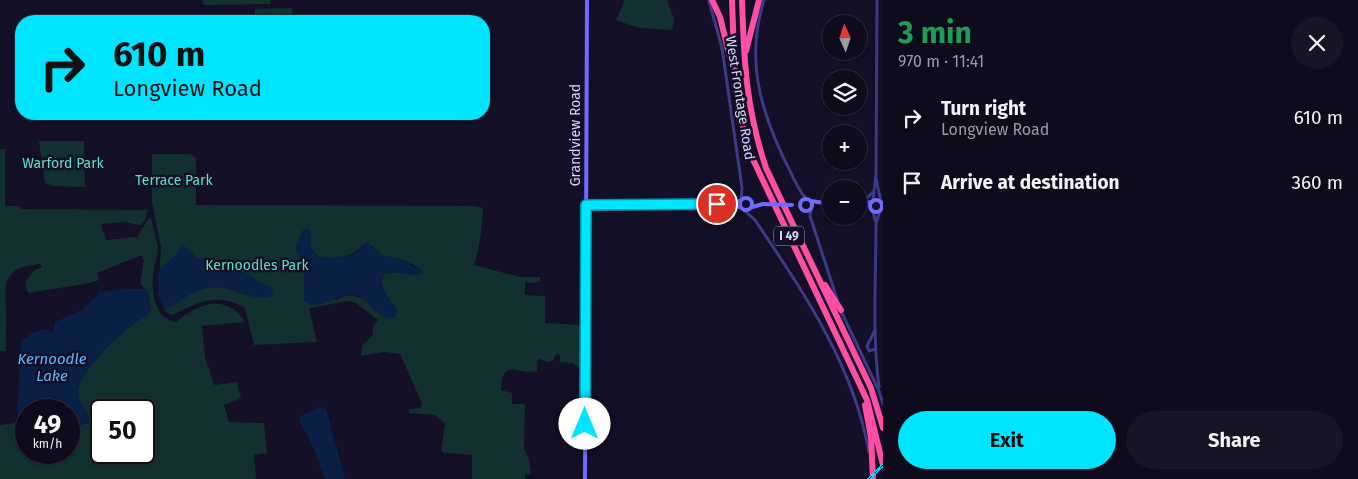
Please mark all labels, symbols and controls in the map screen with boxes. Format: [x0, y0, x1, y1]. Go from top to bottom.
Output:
north arrow [822, 15, 868, 60]
map controls [822, 15, 867, 225]
text: 3 min [898, 15, 972, 51]
button: close [1291, 17, 1343, 69]
text: 610 m [113, 33, 205, 75]
icon: right [30, 35, 95, 100]
street label: West Frontage Road [722, 35, 758, 161]
text: 970 m · 11:41 [898, 52, 984, 71]
button: layers [822, 70, 867, 115]
text: Longview Road [113, 75, 262, 102]
street label: Grandview Road [567, 84, 584, 186]
text: Turn right [941, 97, 1026, 120]
icon: right [898, 104, 926, 132]
text: 610 m [1294, 106, 1343, 129]
text: Longview Road [941, 120, 1049, 139]
button: + [822, 125, 867, 170]
park label: Warford Park [22, 155, 105, 172]
icon: arrive [898, 169, 926, 197]
text: Arrive at destination [941, 171, 1120, 194]
text: 360 m [1291, 171, 1343, 194]
park label: Terrace Park [135, 172, 213, 189]
button: − [822, 180, 867, 225]
pin [696, 183, 738, 225]
icon: arrive [703, 190, 731, 218]
road number: I 49 [774, 227, 804, 246]
park label: Kernoodles Park [205, 257, 310, 274]
water label: Kernoodle Lake [18, 350, 87, 385]
position arrow [558, 397, 610, 449]
speed limit sign: 50 [90, 399, 155, 464]
text: 49 [34, 410, 61, 440]
button: Exit [898, 411, 1116, 469]
button: Share [1126, 411, 1343, 469]
text: km/h [33, 437, 62, 451]

